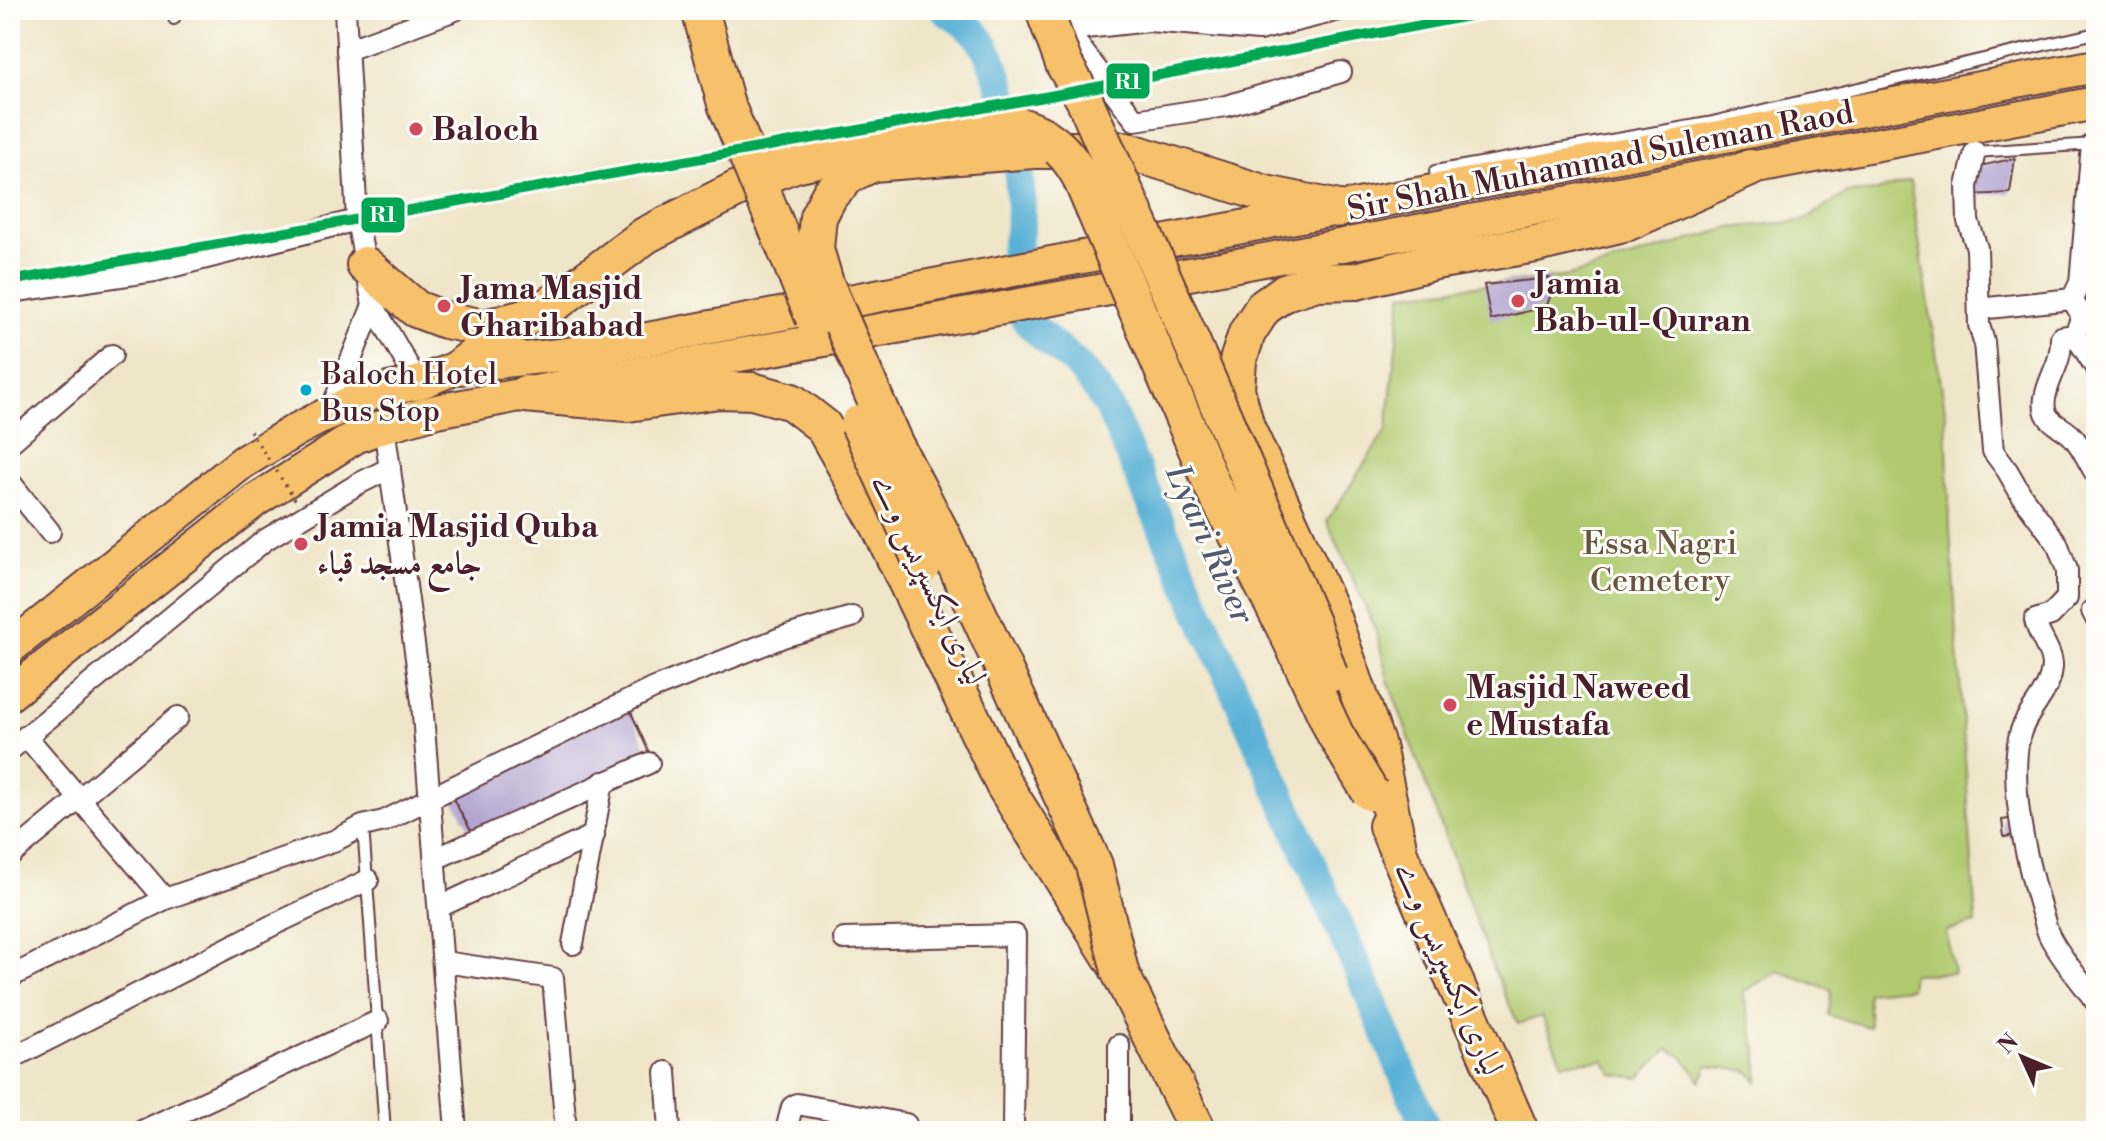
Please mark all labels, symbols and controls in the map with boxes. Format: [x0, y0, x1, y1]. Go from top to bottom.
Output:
line badge: R1 [1105, 62, 1151, 100]
text: R1 [1115, 69, 1142, 96]
street label: Sir Shah Muhammad Suleman Raod [1344, 92, 1857, 230]
place label: Baloch [432, 110, 539, 150]
marker: Baloch [407, 120, 425, 138]
line badge: R1 [360, 196, 406, 234]
text: R1 [370, 202, 397, 229]
place label: Jamia Bab-ul-Quran [1530, 264, 1751, 341]
place label: Jama Masjid Gharibabad [456, 269, 644, 346]
marker: Jamia Bab-ul-Quran [1509, 292, 1527, 310]
marker: Jama Masjid Gharibabad [435, 297, 453, 315]
place label: Baloch Hotel Bus Stop [320, 356, 497, 431]
marker: Baloch Hotel Bus Stop [298, 382, 314, 398]
water label: Lyari River [1155, 458, 1263, 632]
street label: لیاری ایکسپریس وے [862, 467, 996, 692]
place label: Jamia Masjid Quba جامع مسجد قباء [313, 507, 599, 593]
park label: Essa Nagri Cemetery [1583, 524, 1737, 601]
marker: Jamia Masjid Quba جامع مسجد قباء [292, 535, 310, 553]
place label: Masjid Naweed e Mustafa [1466, 668, 1691, 745]
marker: Masjid Naweed e Mustafa [1441, 696, 1459, 714]
street label: لیاری ایکسپریس وے [1385, 855, 1512, 1082]
north arrow [1982, 1017, 2062, 1097]
text: N [1993, 1028, 2025, 1060]

